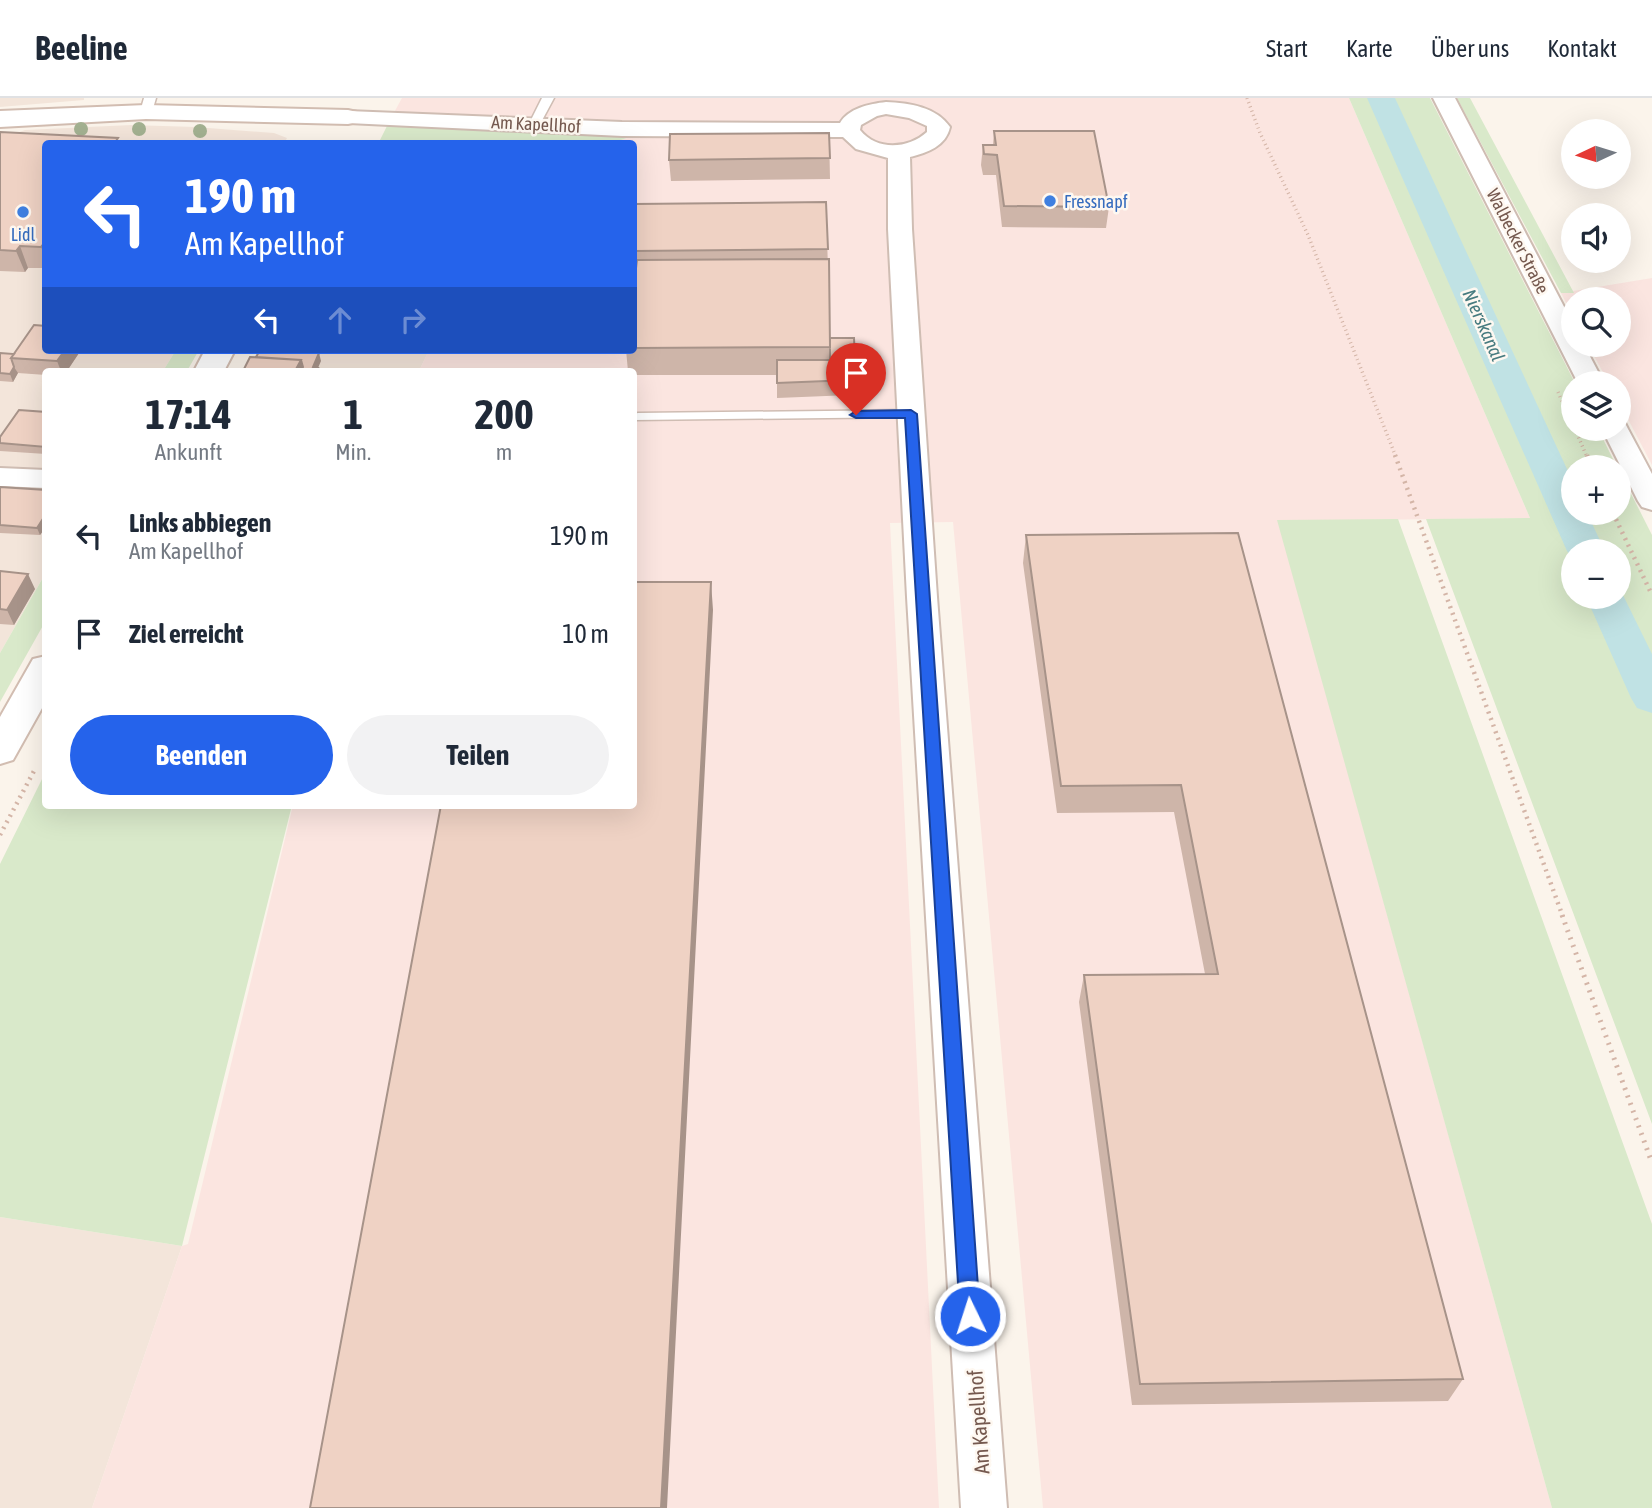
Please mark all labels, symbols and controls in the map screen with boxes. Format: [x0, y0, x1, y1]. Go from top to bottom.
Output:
text: Beeline [35, 29, 128, 67]
text: Start [1266, 35, 1308, 62]
text: Karte [1346, 35, 1393, 62]
text: Über uns [1431, 35, 1509, 62]
text: Kontakt [1547, 35, 1617, 62]
street label: Am Kapellhof [491, 111, 581, 137]
north arrow [1561, 119, 1631, 189]
map controls [1561, 119, 1631, 609]
text: 190 m [185, 167, 296, 223]
icon: left [70, 168, 161, 259]
street label: Walbecker Straße [1483, 185, 1553, 297]
place label: Fressnapf [1064, 191, 1128, 212]
marker: Fressnapf [1042, 193, 1058, 209]
button: sound [1561, 203, 1631, 273]
marker: Lidl [15, 204, 31, 220]
place label: Lidl [11, 224, 35, 245]
text: Am Kapellhof [185, 225, 344, 262]
water label: Nierskanal [1458, 286, 1510, 364]
button: search [1561, 287, 1631, 357]
icon: left [248, 301, 286, 339]
icon: ahead [321, 301, 359, 339]
icon: right [394, 301, 432, 339]
pin [826, 343, 886, 415]
icon: arrive [837, 354, 875, 392]
button: layers [1561, 371, 1631, 441]
text: 17:14 [145, 390, 232, 438]
text: 1 [343, 390, 363, 438]
text: 200 [474, 390, 534, 438]
text: Ankunft [155, 439, 222, 465]
text: Min. [335, 439, 371, 465]
text: m [496, 439, 512, 465]
button: + [1561, 455, 1631, 525]
text: Links abbiegen [129, 508, 271, 538]
icon: left [70, 517, 108, 555]
text: 190 m [550, 521, 609, 551]
text: Am Kapellhof [129, 538, 243, 564]
button: − [1561, 539, 1631, 609]
icon: arrive [70, 615, 108, 653]
text: Ziel erreicht [129, 619, 244, 649]
text: 10 m [562, 619, 609, 649]
button: Beenden [70, 715, 333, 795]
button: Teilen [347, 715, 609, 795]
position arrow [933, 1279, 1007, 1353]
street label: Am Kapellhof [962, 1369, 994, 1475]

